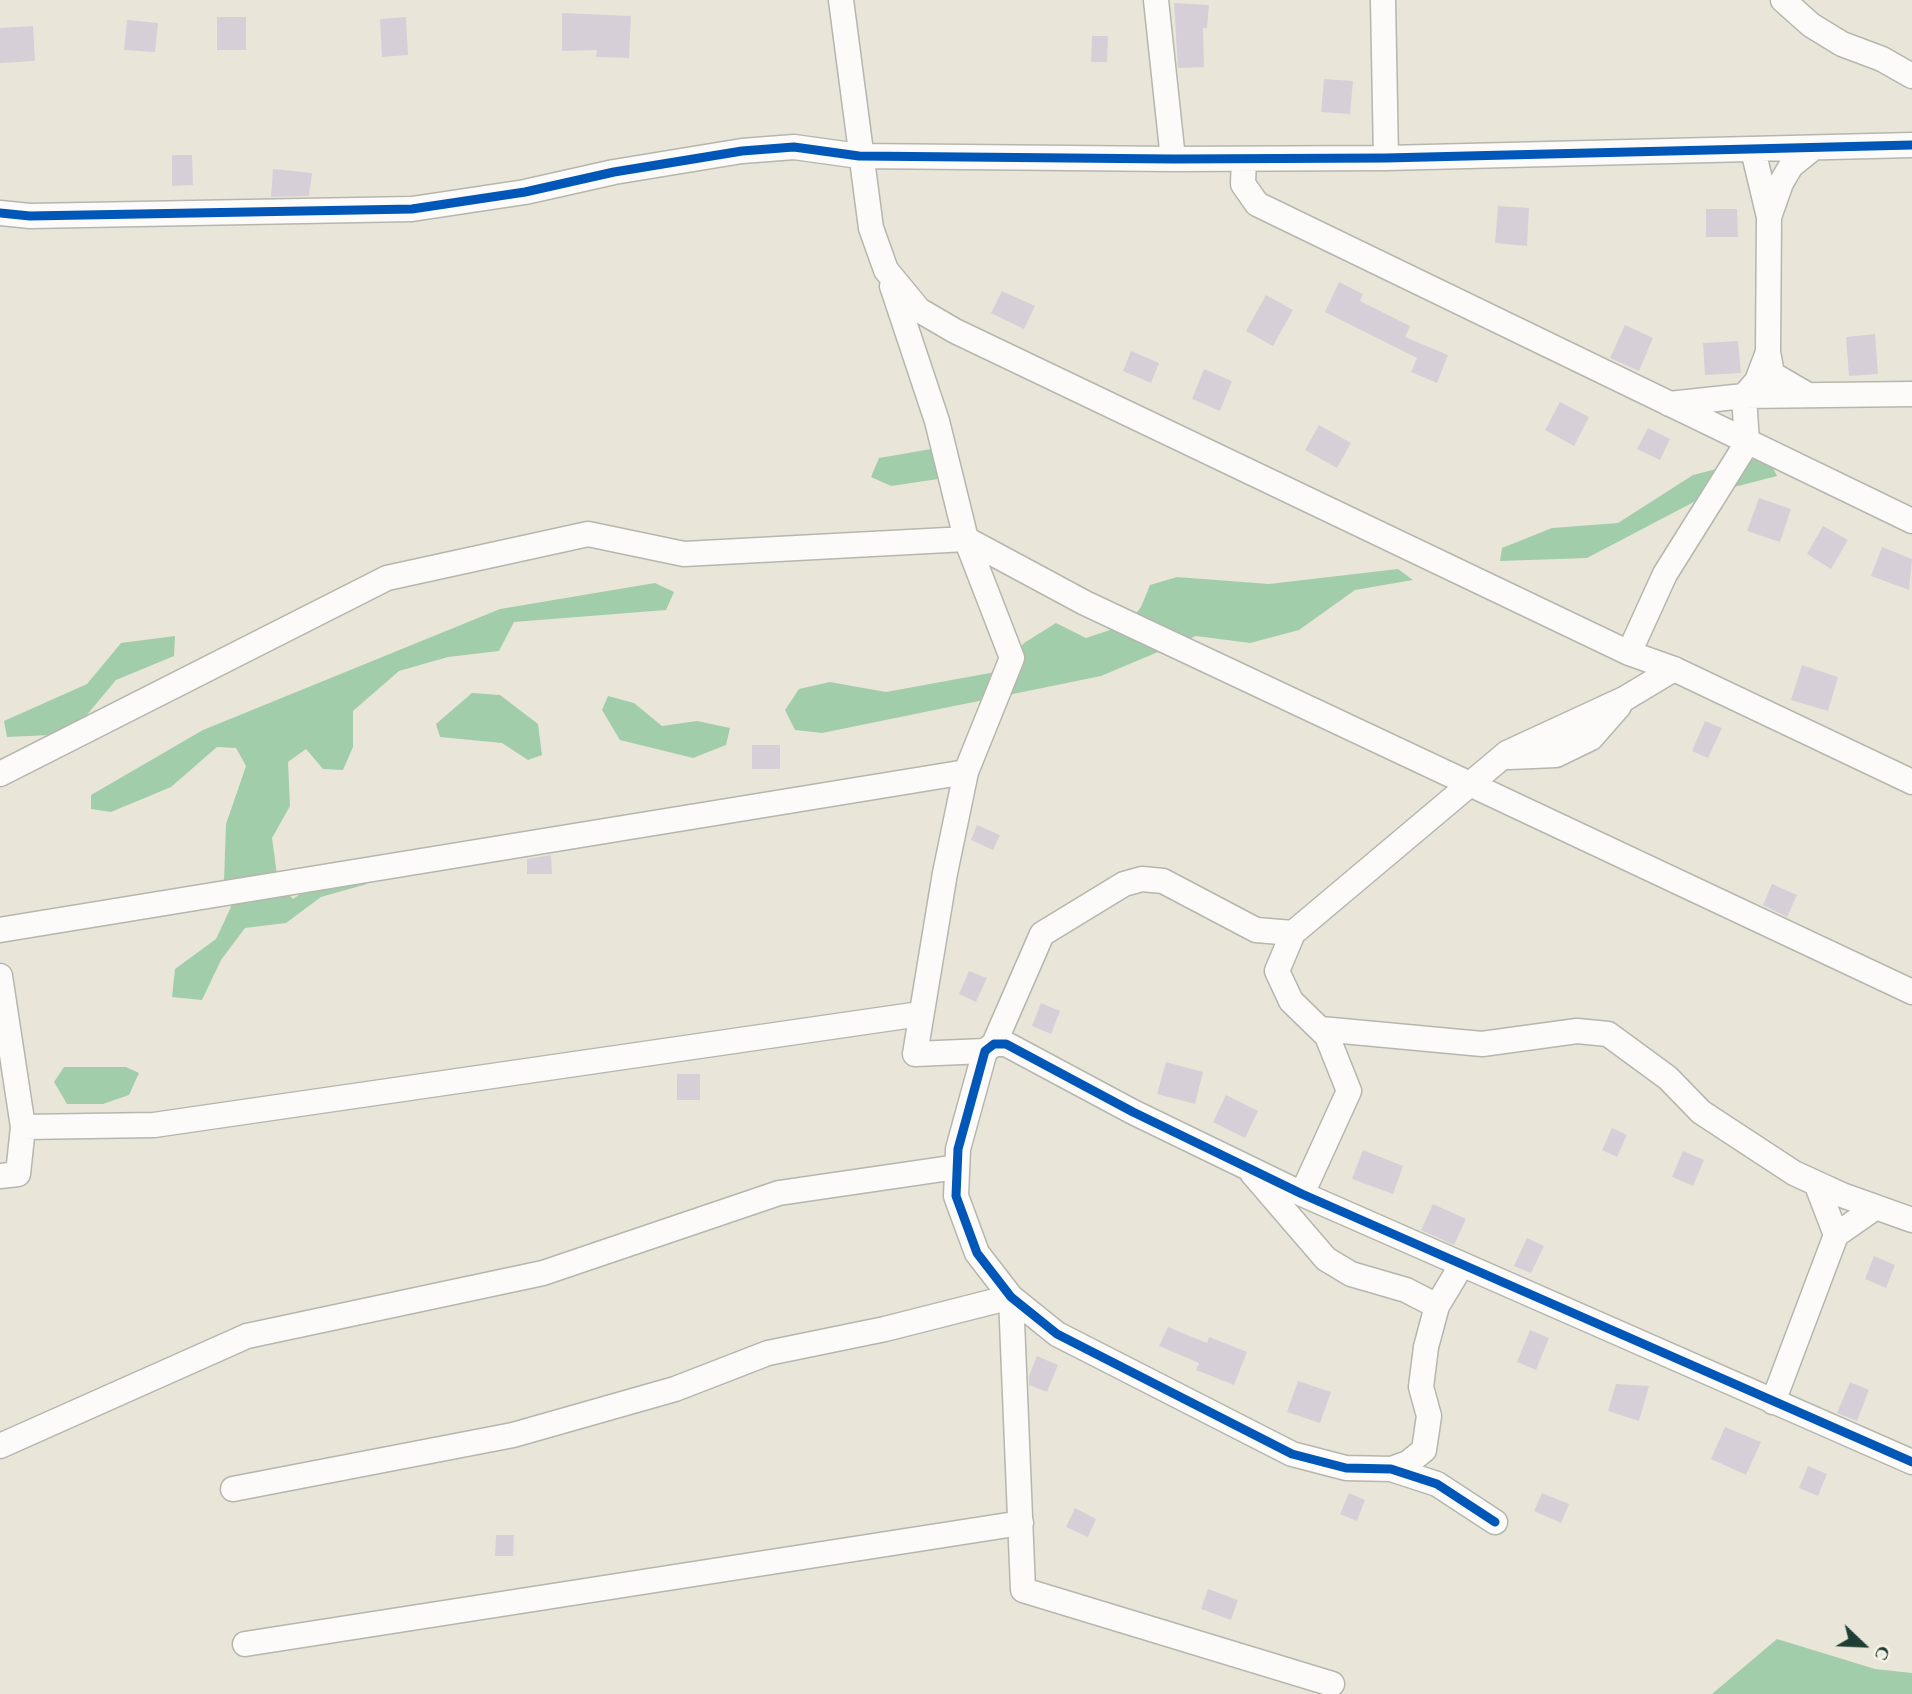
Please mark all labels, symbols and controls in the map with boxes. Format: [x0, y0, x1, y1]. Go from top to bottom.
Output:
north arrow [1828, 1610, 1898, 1680]
text: С [1869, 1642, 1897, 1664]

